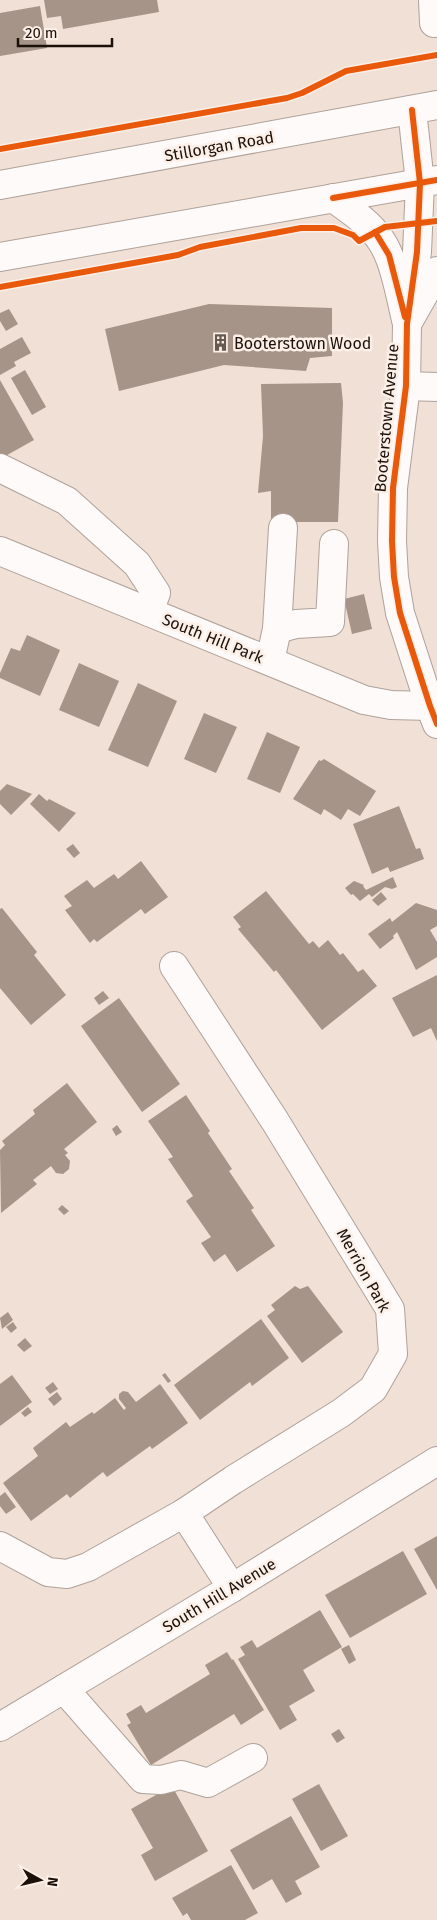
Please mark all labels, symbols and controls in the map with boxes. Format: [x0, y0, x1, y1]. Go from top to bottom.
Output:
scale bar [18, 15, 111, 47]
text: 20 m [25, 24, 58, 42]
street label: Stillorgan Road [163, 128, 275, 165]
building icon: Booterstown Wood [210, 333, 230, 353]
place label: Booterstown Wood [234, 334, 371, 353]
street label: Booterstown Avenue [371, 343, 402, 493]
street label: South Hill Park [160, 610, 267, 668]
street label: Merrion Park [333, 1225, 395, 1316]
street label: South Hill Avenue [159, 1554, 279, 1637]
north arrow [15, 1855, 65, 1905]
text: N [43, 1876, 61, 1888]

